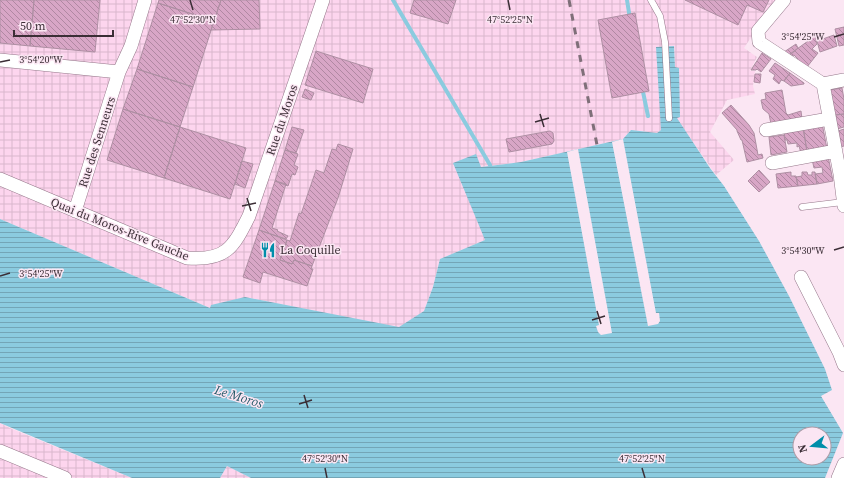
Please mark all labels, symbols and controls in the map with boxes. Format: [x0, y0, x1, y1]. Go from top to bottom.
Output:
scale bar [14, 12, 113, 38]
text: 47°52'30"N [170, 13, 216, 26]
text: 47°52'25"N [487, 13, 533, 26]
text: 50 m [20, 18, 46, 34]
text: 3°54'25"W [781, 30, 825, 43]
text: 3°54'20"W [19, 53, 63, 66]
street label: Rue du Moros [262, 82, 302, 158]
street label: Rue des Senneurs [75, 95, 119, 189]
street label: Quai du Moros-Rive Gauche [48, 194, 192, 264]
restaurant icon: La Coquille [259, 241, 277, 259]
place label: La Coquille [280, 242, 341, 258]
text: 3°54'30"W [781, 244, 825, 257]
text: 3°54'25"W [19, 267, 63, 280]
water label: Le Moros [212, 381, 265, 412]
north arrow [792, 426, 832, 466]
text: N [795, 443, 811, 455]
text: 47°52'30"N [302, 452, 348, 465]
text: 47°52'25"N [619, 452, 665, 465]

